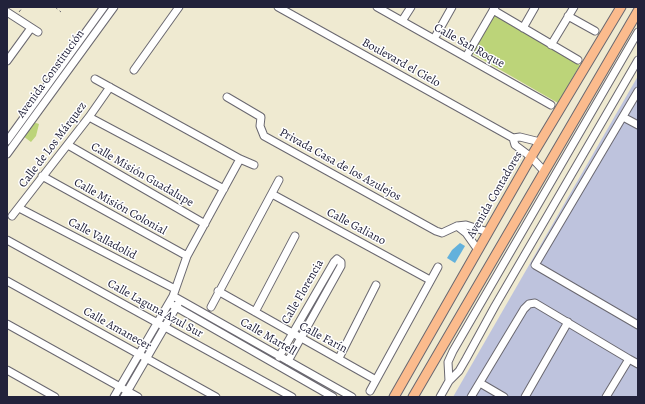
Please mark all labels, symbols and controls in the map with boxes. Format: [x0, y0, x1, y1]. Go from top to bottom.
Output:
street label: Calle San Roque [431, 21, 507, 71]
street label: Avenida Constitución [14, 27, 88, 121]
street label: Boulevard el Cielo [359, 36, 443, 90]
street label: Calle de Los Márquez [16, 99, 90, 191]
street label: Privada Casa de los Azulejos [277, 126, 403, 204]
street label: Calle Misión Guadalupe [88, 140, 196, 210]
street label: Avenida Contadores [464, 149, 526, 241]
street label: Calle Misión Colonial [71, 176, 169, 238]
street label: Calle Galiano [324, 205, 388, 249]
street label: Calle Valladolid [65, 215, 139, 263]
street label: Calle Florencia [279, 257, 327, 327]
street label: Calle Laguna Azul Sur [105, 277, 205, 341]
street label: Calle Amanecer [80, 304, 154, 354]
street label: Calle Martell [237, 315, 299, 359]
street label: Calle Farín [296, 319, 350, 357]

